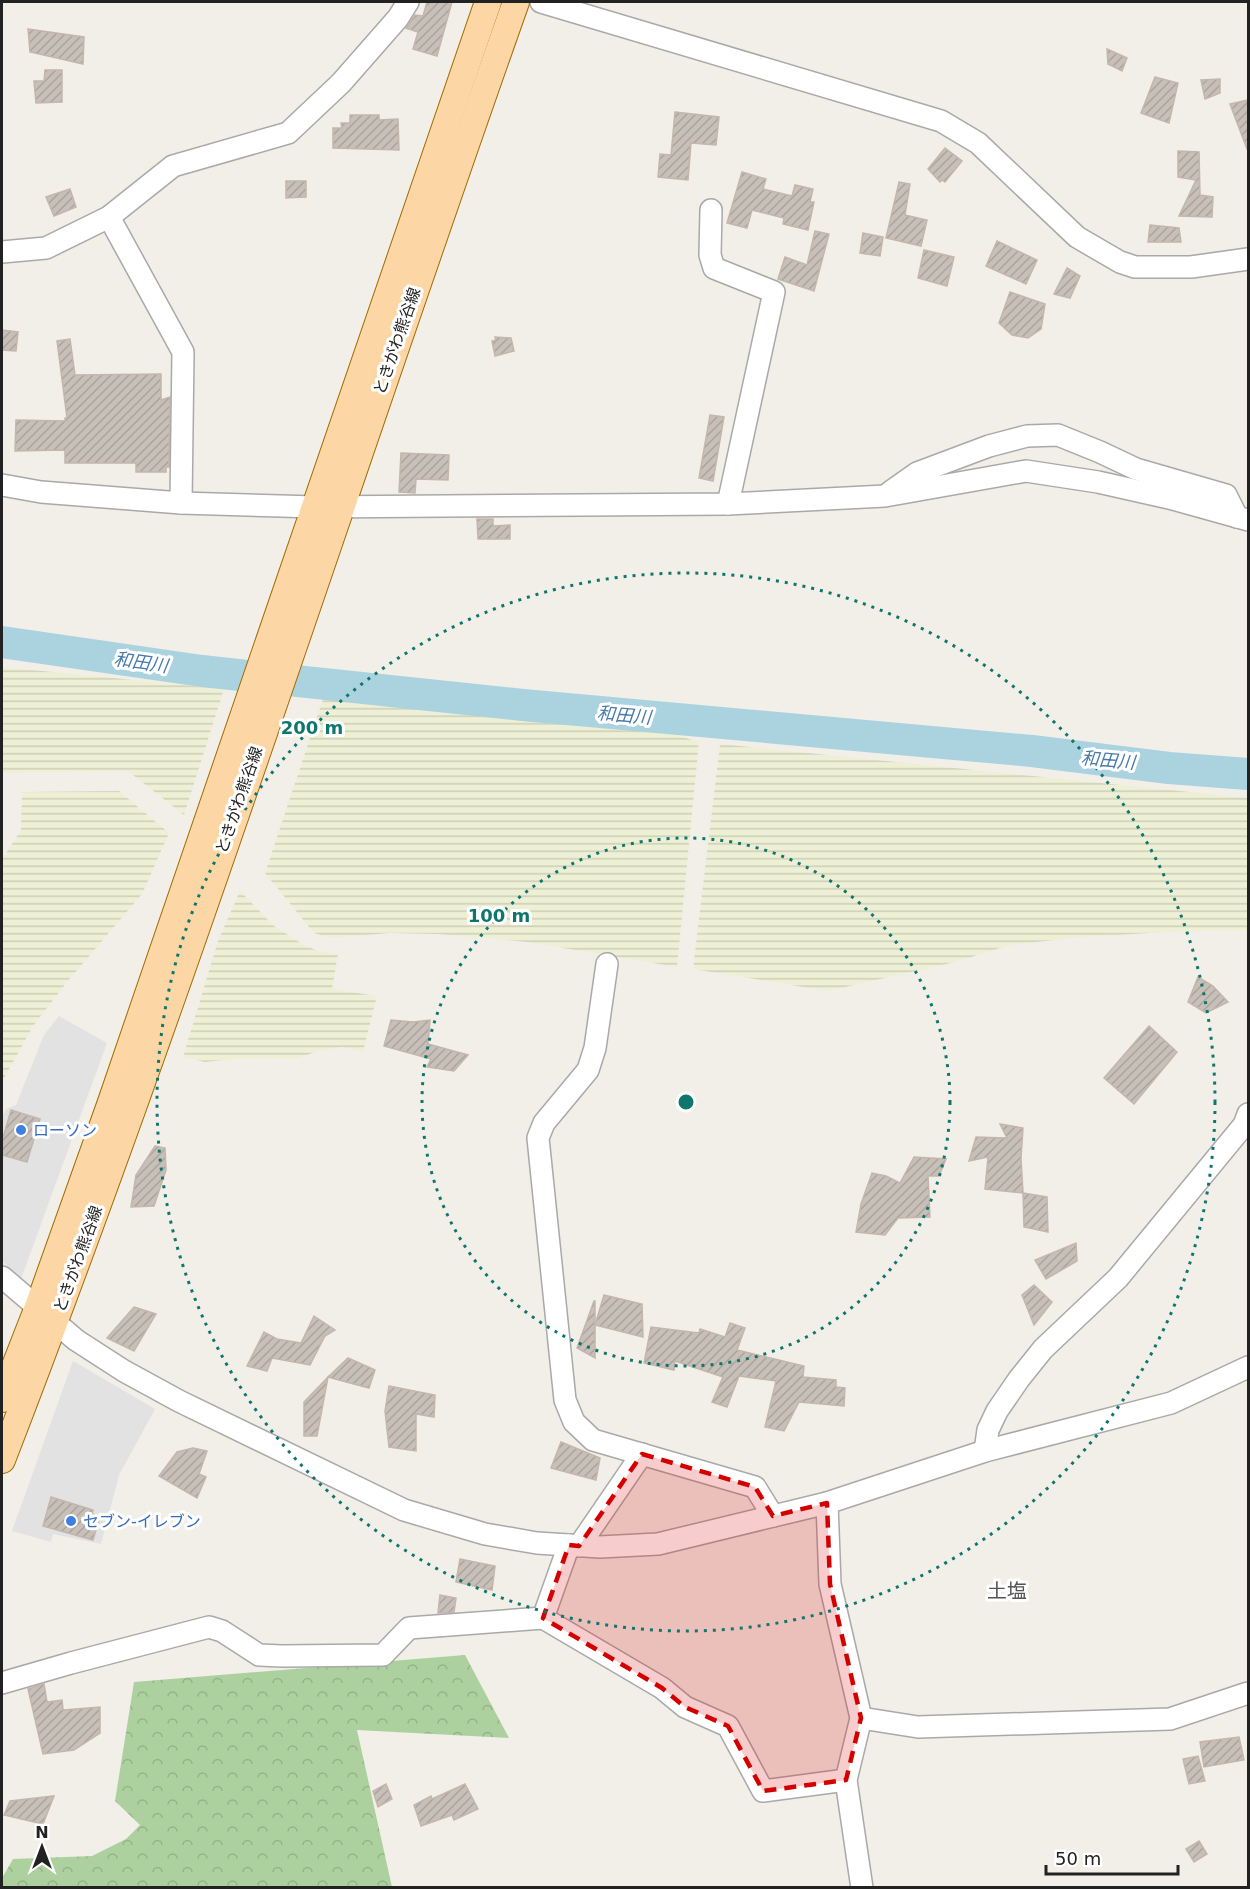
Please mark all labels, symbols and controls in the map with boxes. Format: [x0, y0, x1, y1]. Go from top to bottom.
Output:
street label: ときがわ熊谷線 [370, 285, 424, 397]
water label: 和田川 [113, 648, 171, 676]
water label: 和田川 [596, 702, 654, 728]
text: 200 m [281, 717, 343, 738]
street label: ときがわ熊谷線 [212, 744, 266, 856]
water label: 和田川 [1080, 747, 1138, 773]
text: 100 m [468, 905, 530, 926]
centre of rings [676, 1092, 696, 1112]
place label: ローソン [33, 1121, 97, 1140]
marker: ローソン [14, 1123, 28, 1137]
street label: ときがわ熊谷線 [50, 1203, 106, 1315]
place label: セブン-イレブン [83, 1512, 201, 1531]
marker: セブン-イレブン [64, 1514, 78, 1528]
district label: 土塩 [987, 1579, 1027, 1603]
north arrow [12, 1817, 72, 1877]
text: N [35, 1823, 49, 1842]
scale bar [1046, 1838, 1178, 1876]
text: 50 m [1055, 1848, 1101, 1869]

